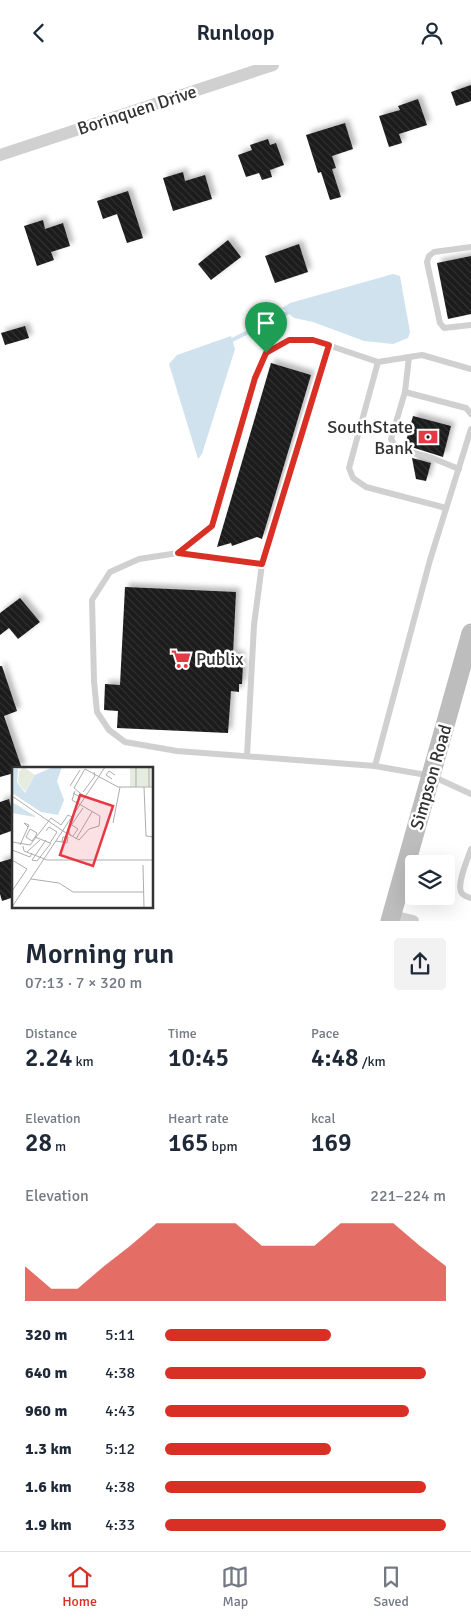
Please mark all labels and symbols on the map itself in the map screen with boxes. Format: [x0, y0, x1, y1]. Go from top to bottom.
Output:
street label: Borinquen Drive [75, 80, 199, 140]
pin [245, 302, 287, 353]
place label: SouthState Bank [327, 416, 413, 459]
bank icon: SouthState Bank [417, 426, 439, 448]
supermarket icon: Publix [170, 648, 192, 670]
place label: Publix [196, 648, 244, 670]
street label: Simpson Road [405, 722, 457, 832]
inset map [12, 767, 154, 909]

